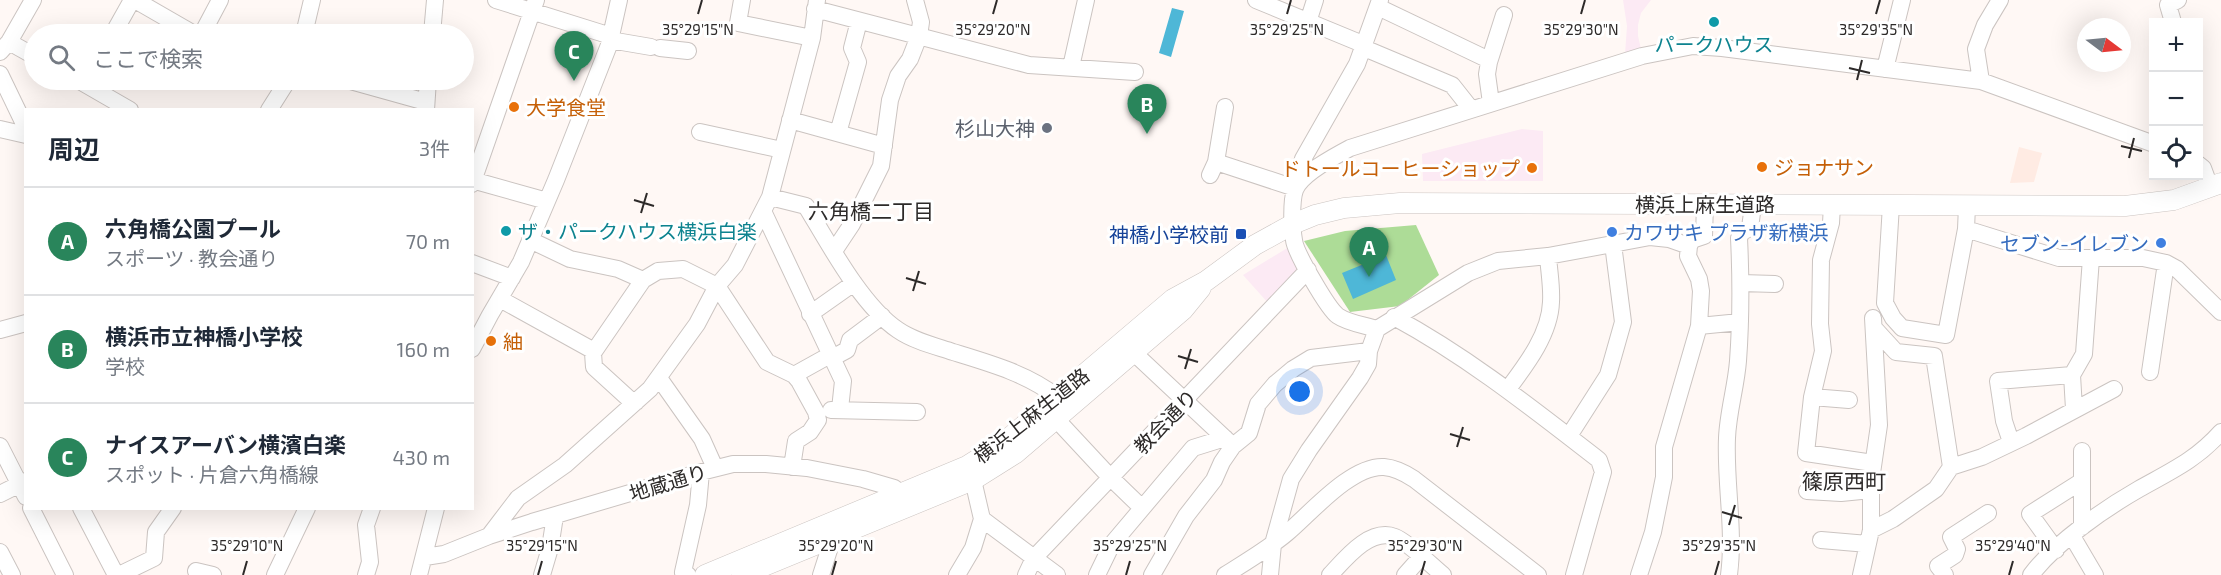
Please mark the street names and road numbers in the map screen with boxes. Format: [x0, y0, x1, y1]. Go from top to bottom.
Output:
street label: 横浜上麻生道路 [1635, 192, 1775, 216]
street label: 横浜上麻生道路 [968, 362, 1094, 468]
street label: 教会通り [1129, 384, 1201, 458]
street label: 地蔵通り [626, 459, 710, 505]

